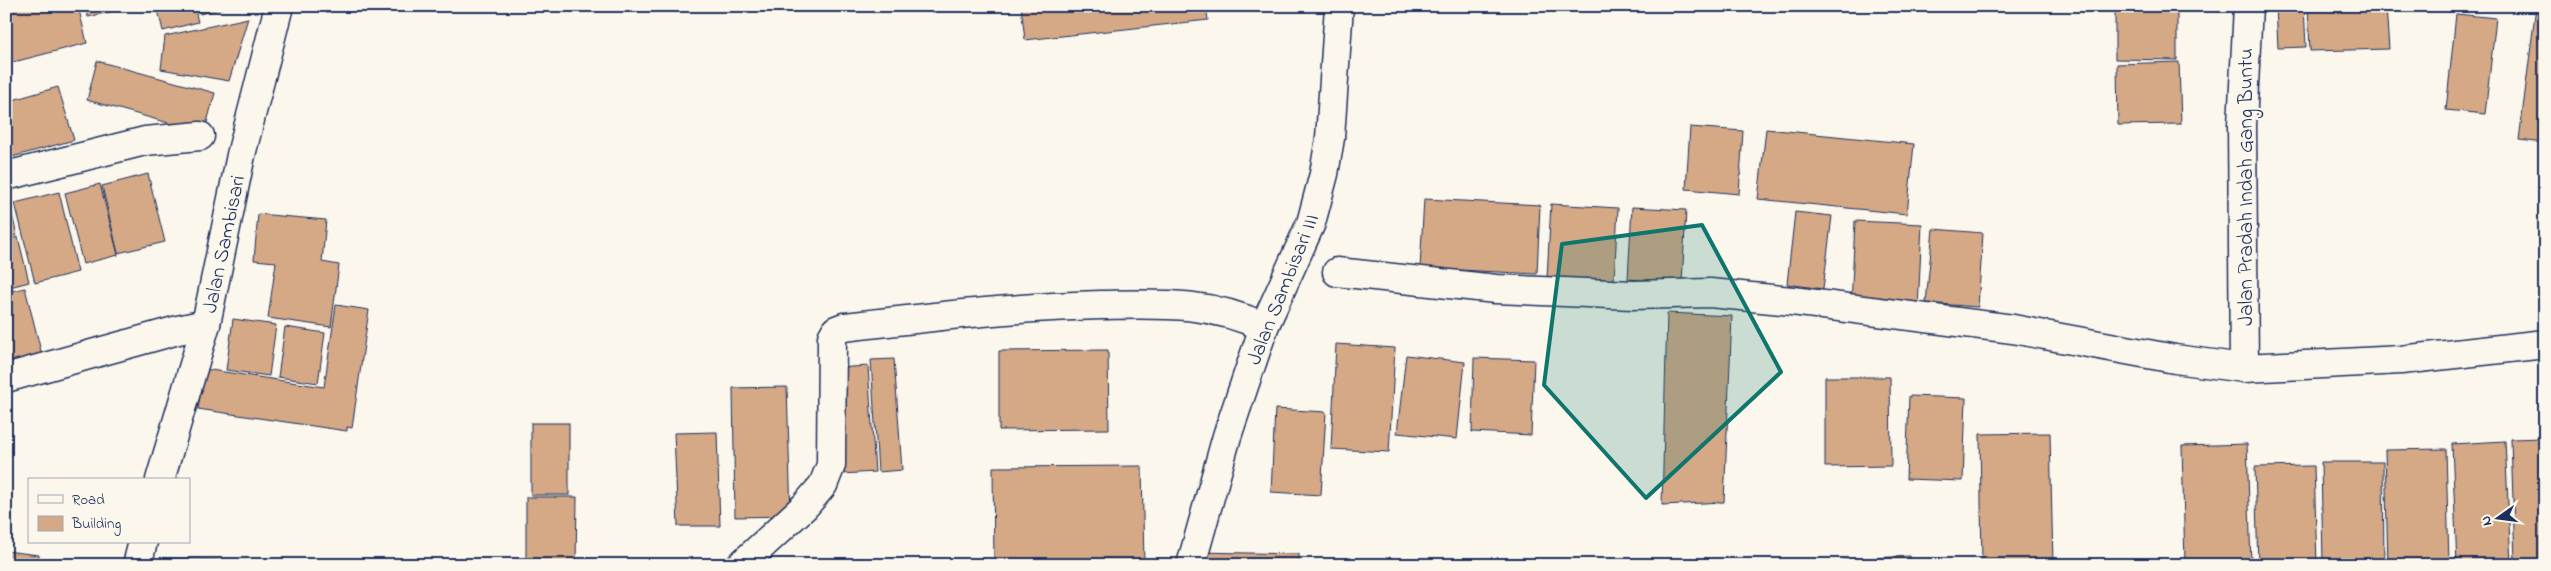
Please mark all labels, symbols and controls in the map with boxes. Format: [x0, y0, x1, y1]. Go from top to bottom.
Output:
street label: Jalan Pradah Indah Gang Buntu [2232, 48, 2264, 326]
street label: Jalan Sambisari [196, 173, 254, 316]
street label: Jalan Sambisari III [1240, 210, 1328, 370]
legend [28, 478, 190, 544]
text: Road [72, 489, 105, 511]
north arrow [2474, 494, 2524, 544]
text: Building [71, 513, 121, 536]
text: N [2476, 514, 2498, 528]

